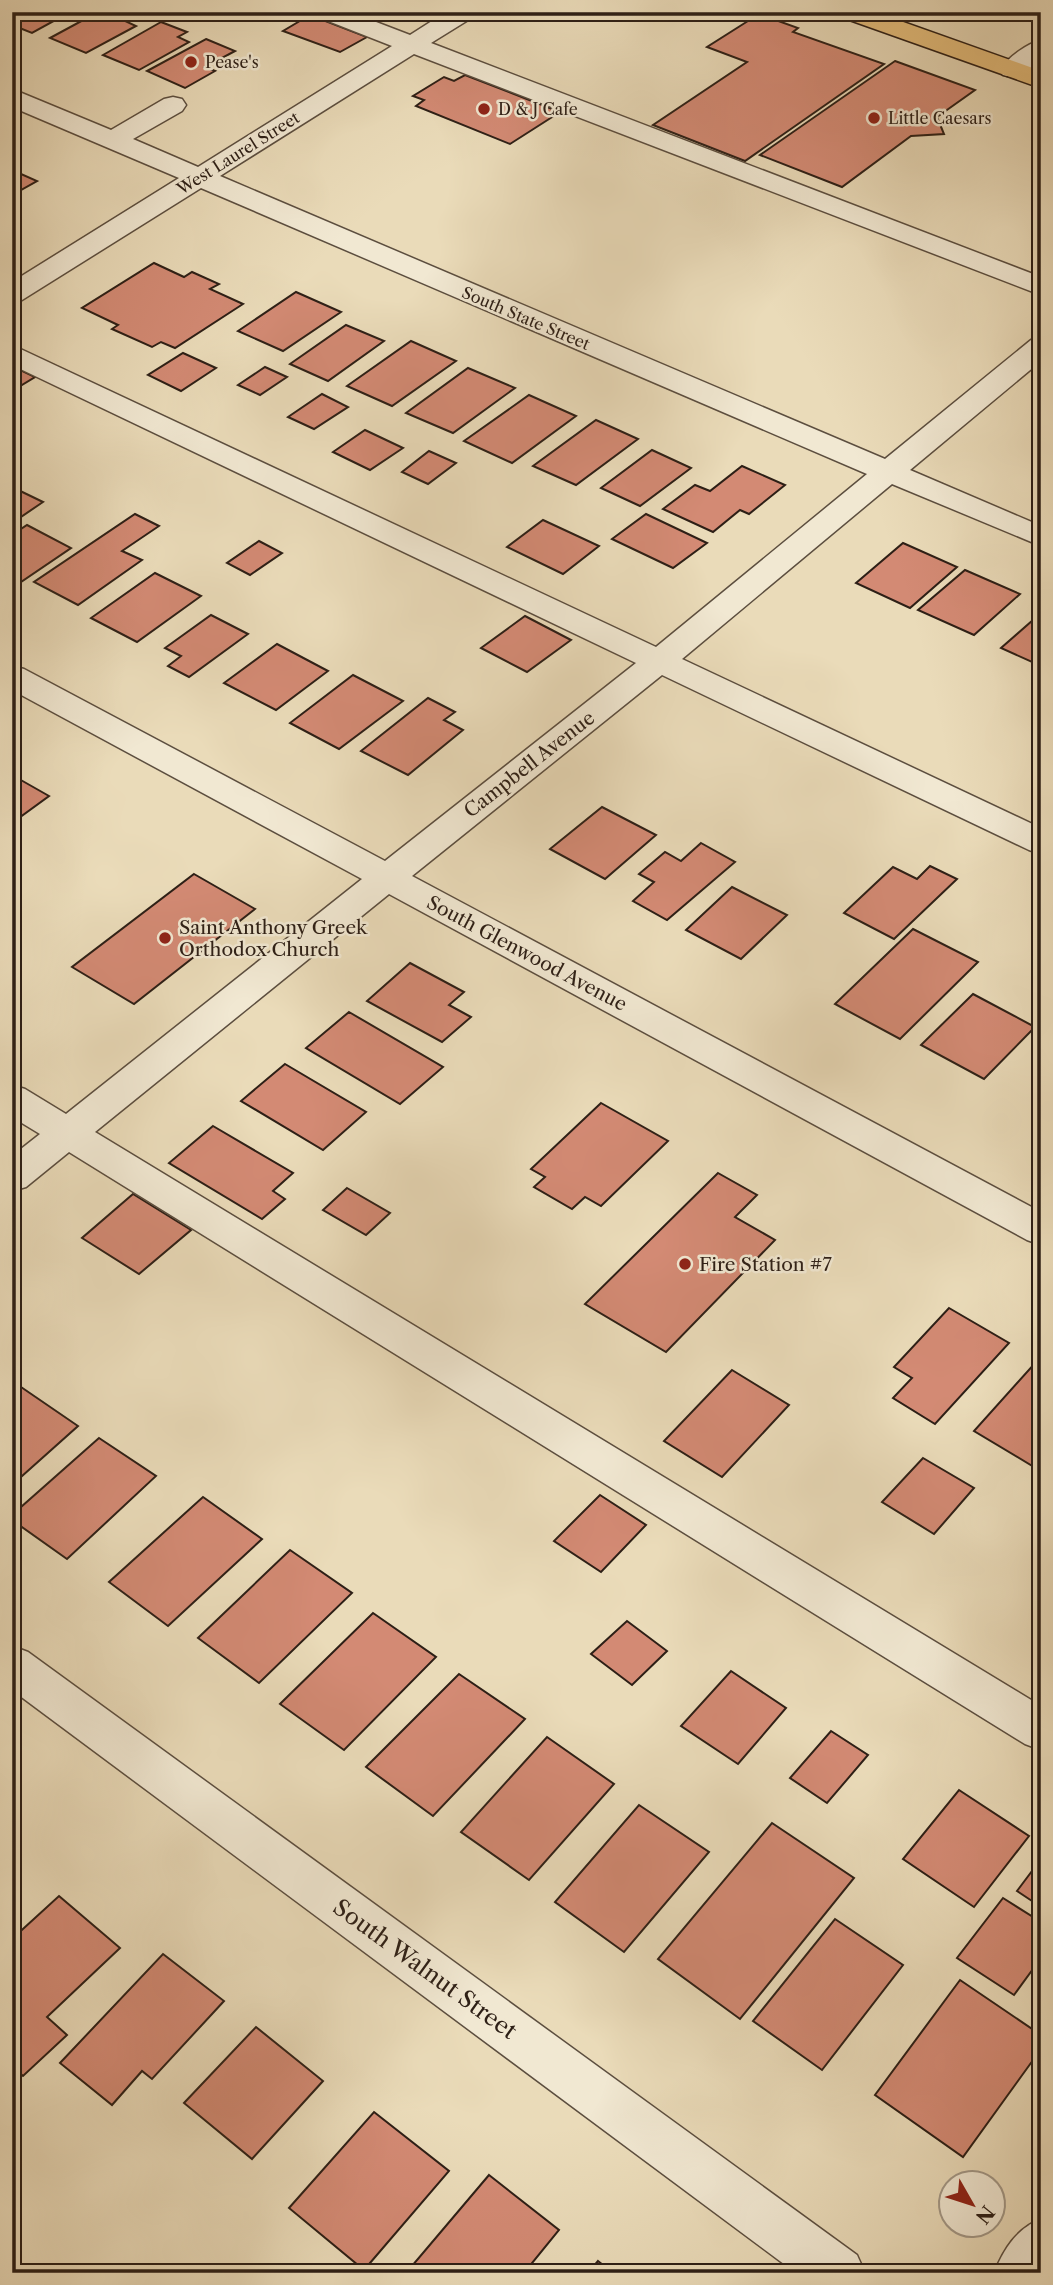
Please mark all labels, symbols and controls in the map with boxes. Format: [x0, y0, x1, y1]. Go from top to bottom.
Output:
place label: Pease's [205, 52, 259, 72]
marker: Pease's [183, 54, 199, 70]
place label: D & J Cafe [498, 99, 578, 119]
marker: D & J Cafe [476, 101, 492, 117]
street label: West Laurel Street [172, 107, 303, 199]
place label: Little Caesars [888, 108, 992, 128]
marker: Little Caesars [866, 110, 882, 126]
street label: South State Street [459, 282, 593, 354]
street label: Campbell Avenue [459, 706, 599, 822]
street label: South Glenwood Avenue [423, 891, 631, 1016]
place label: Saint Anthony Greek Orthodox Church [179, 916, 368, 961]
marker: Saint Anthony Greek Orthodox Church [157, 930, 173, 946]
place label: Fire Station #7 [699, 1253, 832, 1276]
marker: Fire Station #7 [677, 1256, 693, 1272]
street label: South Walnut Street [328, 1893, 522, 2045]
north arrow [937, 2170, 1007, 2240]
text: N [971, 2201, 999, 2228]

